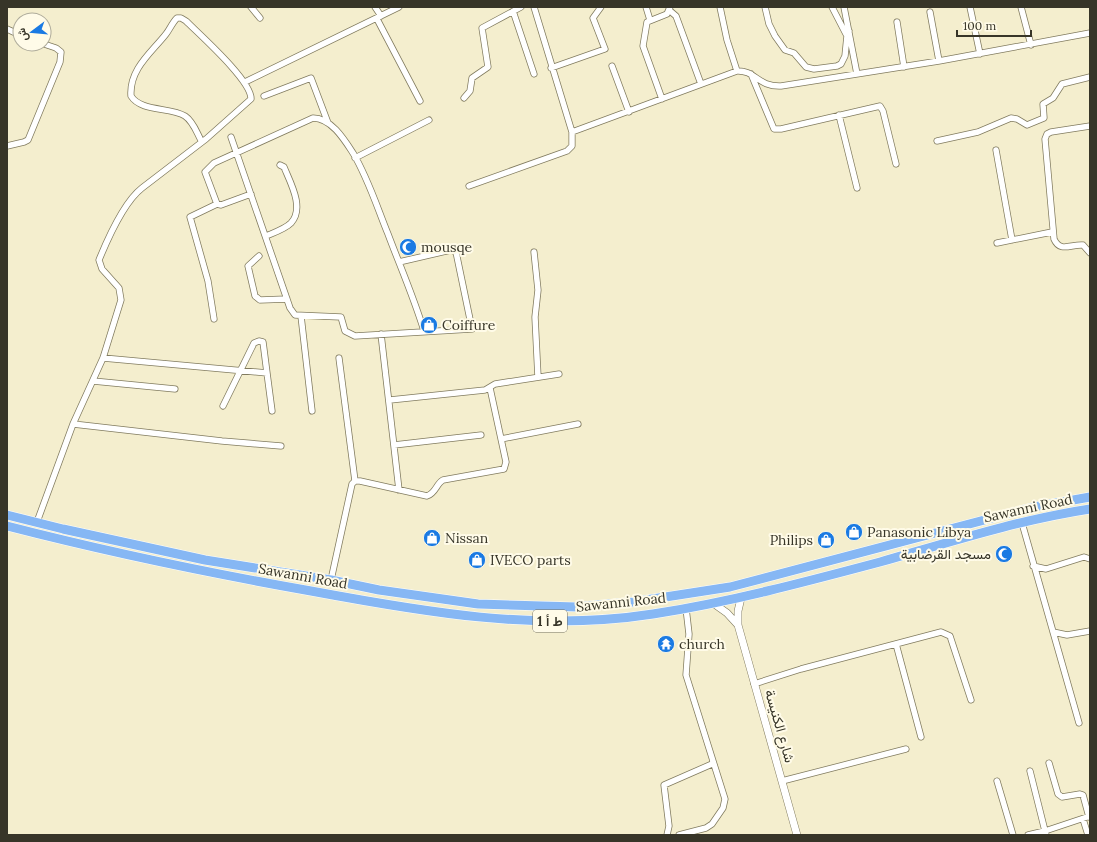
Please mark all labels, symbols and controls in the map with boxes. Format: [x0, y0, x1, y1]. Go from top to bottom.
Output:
north arrow [12, 12, 52, 52]
scale bar [957, 12, 1031, 38]
text: 100 m [963, 18, 996, 33]
text: ش [14, 26, 31, 43]
mosque icon: mousqe [398, 237, 418, 257]
place label: mousqe [421, 238, 473, 256]
shop icon: Coiffure [419, 315, 439, 335]
place label: Coiffure [442, 316, 496, 334]
street label: Sawanni Road [982, 490, 1074, 526]
shop icon: Panasonic Libya [844, 522, 864, 542]
place label: Panasonic Libya [867, 523, 971, 541]
shop icon: Nissan [422, 528, 442, 548]
place label: Nissan [445, 529, 489, 547]
shop icon: Philips [816, 530, 836, 550]
place label: Philips [770, 531, 813, 549]
mosque icon: مسجد القرضابية [994, 544, 1014, 564]
place label: مسجد القرضابية [901, 545, 991, 563]
shop icon: IVECO parts [467, 550, 487, 570]
place label: IVECO parts [490, 551, 571, 569]
street label: Sawanni Road [257, 559, 349, 593]
street label: Sawanni Road [575, 588, 667, 616]
road number: ط أ 1 [533, 610, 567, 632]
temple icon: church [656, 634, 676, 654]
place label: church [679, 635, 725, 653]
street label: شارع الكنيسة [759, 687, 799, 765]

